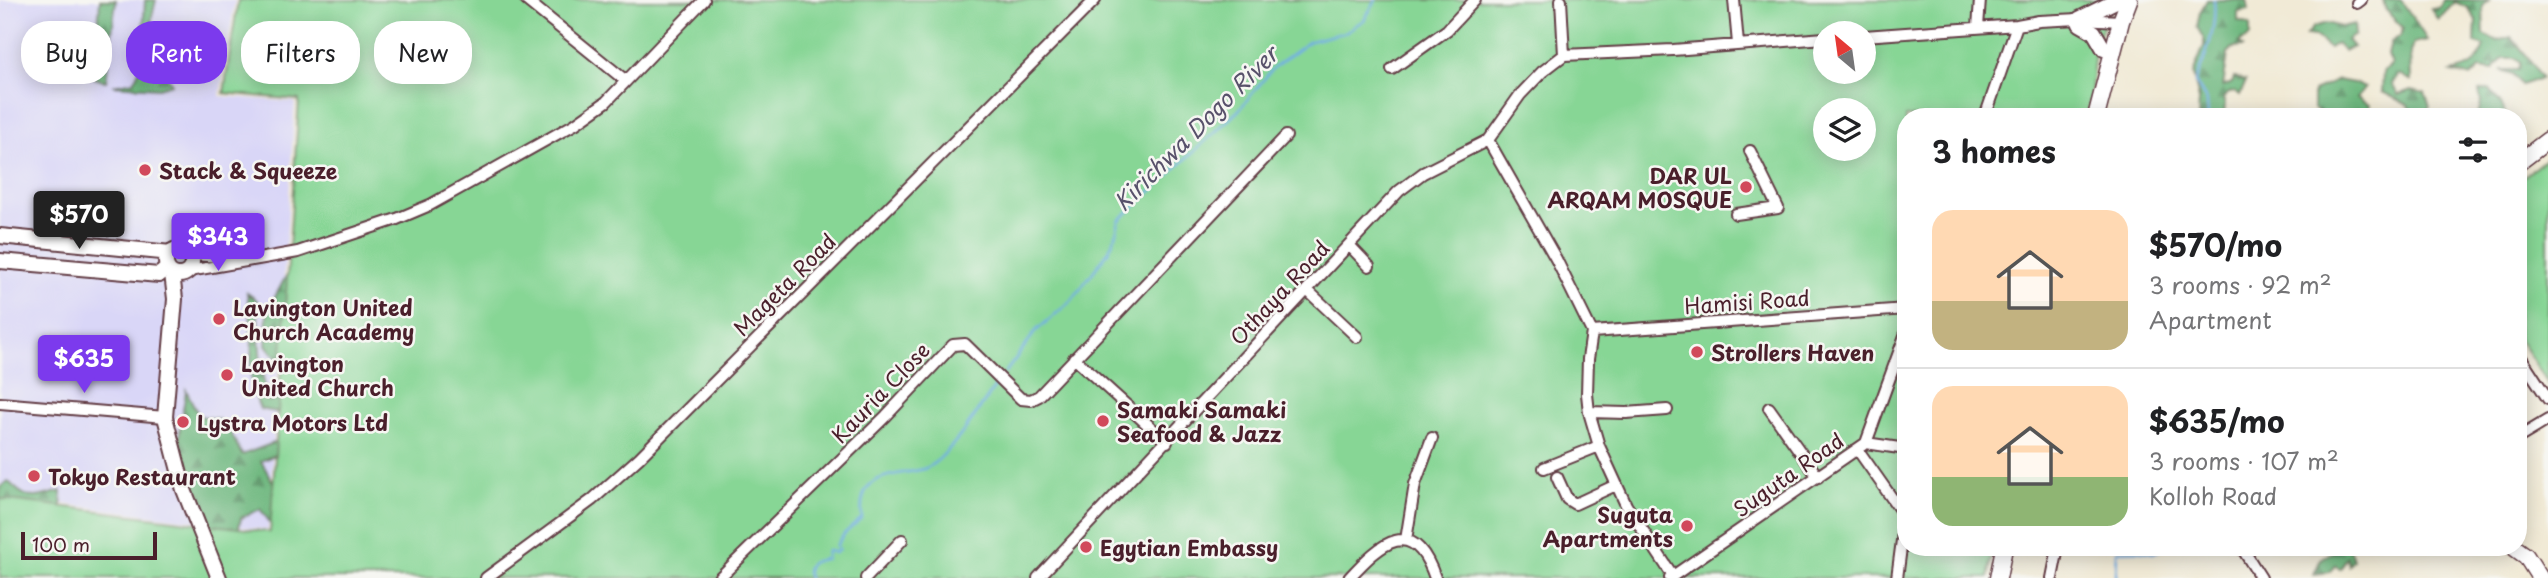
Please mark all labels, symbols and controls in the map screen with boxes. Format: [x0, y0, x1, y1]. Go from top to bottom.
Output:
chip: Buy [21, 21, 112, 84]
chip: Rent [126, 21, 227, 84]
chip: Filters [241, 21, 360, 84]
chip: New [374, 21, 472, 84]
north arrow [1813, 21, 1876, 84]
map controls [1813, 21, 1876, 161]
water label: Kirichwa Dogo River [1105, 35, 1288, 218]
button: layers [1813, 98, 1876, 161]
text: 3 homes [1932, 128, 2056, 173]
icon: filters [2454, 131, 2492, 169]
place label: Stack & Squeeze [159, 154, 337, 186]
place label: DAR UL ARQAM MOSQUE [1547, 159, 1732, 215]
marker: Stack & Squeeze [137, 162, 153, 178]
marker: DAR UL ARQAM MOSQUE [1738, 179, 1754, 195]
pin: $570 [38, 191, 120, 251]
text: $570 [50, 196, 109, 231]
pin: $343 [177, 214, 259, 273]
text: $343 [188, 218, 248, 253]
text: $570/mo [2149, 222, 2282, 267]
street label: Mageta Road [725, 225, 843, 343]
street label: Othaya Road [1222, 232, 1336, 352]
icon: home [1988, 238, 2072, 322]
text: 3 rooms · 92 m² [2149, 267, 2332, 302]
street label: Hamisi Road [1683, 281, 1811, 321]
place label: Lavington United Church Academy [233, 291, 414, 347]
text: Apartment [2149, 302, 2272, 337]
marker: Lavington United Church Academy [211, 311, 227, 327]
street label: Kauria Close [823, 334, 937, 450]
pin: $635 [43, 336, 125, 395]
place label: Strollers Haven [1711, 336, 1874, 368]
text: $635 [54, 340, 114, 375]
marker: Strollers Haven [1689, 344, 1705, 360]
place label: Lavington United Church [241, 347, 394, 403]
marker: Lavington United Church [219, 367, 235, 383]
place label: Samaki Samaki Seafood & Jazz [1117, 393, 1286, 449]
text: $635/mo [2149, 398, 2285, 443]
place label: Lystra Motors Ltd [197, 406, 388, 438]
marker: Samaki Samaki Seafood & Jazz [1095, 413, 1111, 429]
marker: Lystra Motors Ltd [175, 414, 191, 430]
icon: home [1988, 414, 2072, 498]
street label: Suguta Road [1726, 424, 1850, 524]
text: 3 rooms · 107 m² [2149, 443, 2339, 478]
place label: Tokyo Restaurant [48, 460, 236, 492]
marker: Tokyo Restaurant [26, 468, 42, 484]
text: Kolloh Road [2149, 478, 2277, 513]
place label: Suguta Apartments [1543, 498, 1673, 554]
marker: Suguta Apartments [1679, 518, 1695, 534]
scale bar [21, 529, 158, 561]
text: 100 m [32, 530, 90, 558]
place label: Egytian Embassy [1100, 531, 1278, 563]
marker: Egytian Embassy [1078, 539, 1094, 555]

